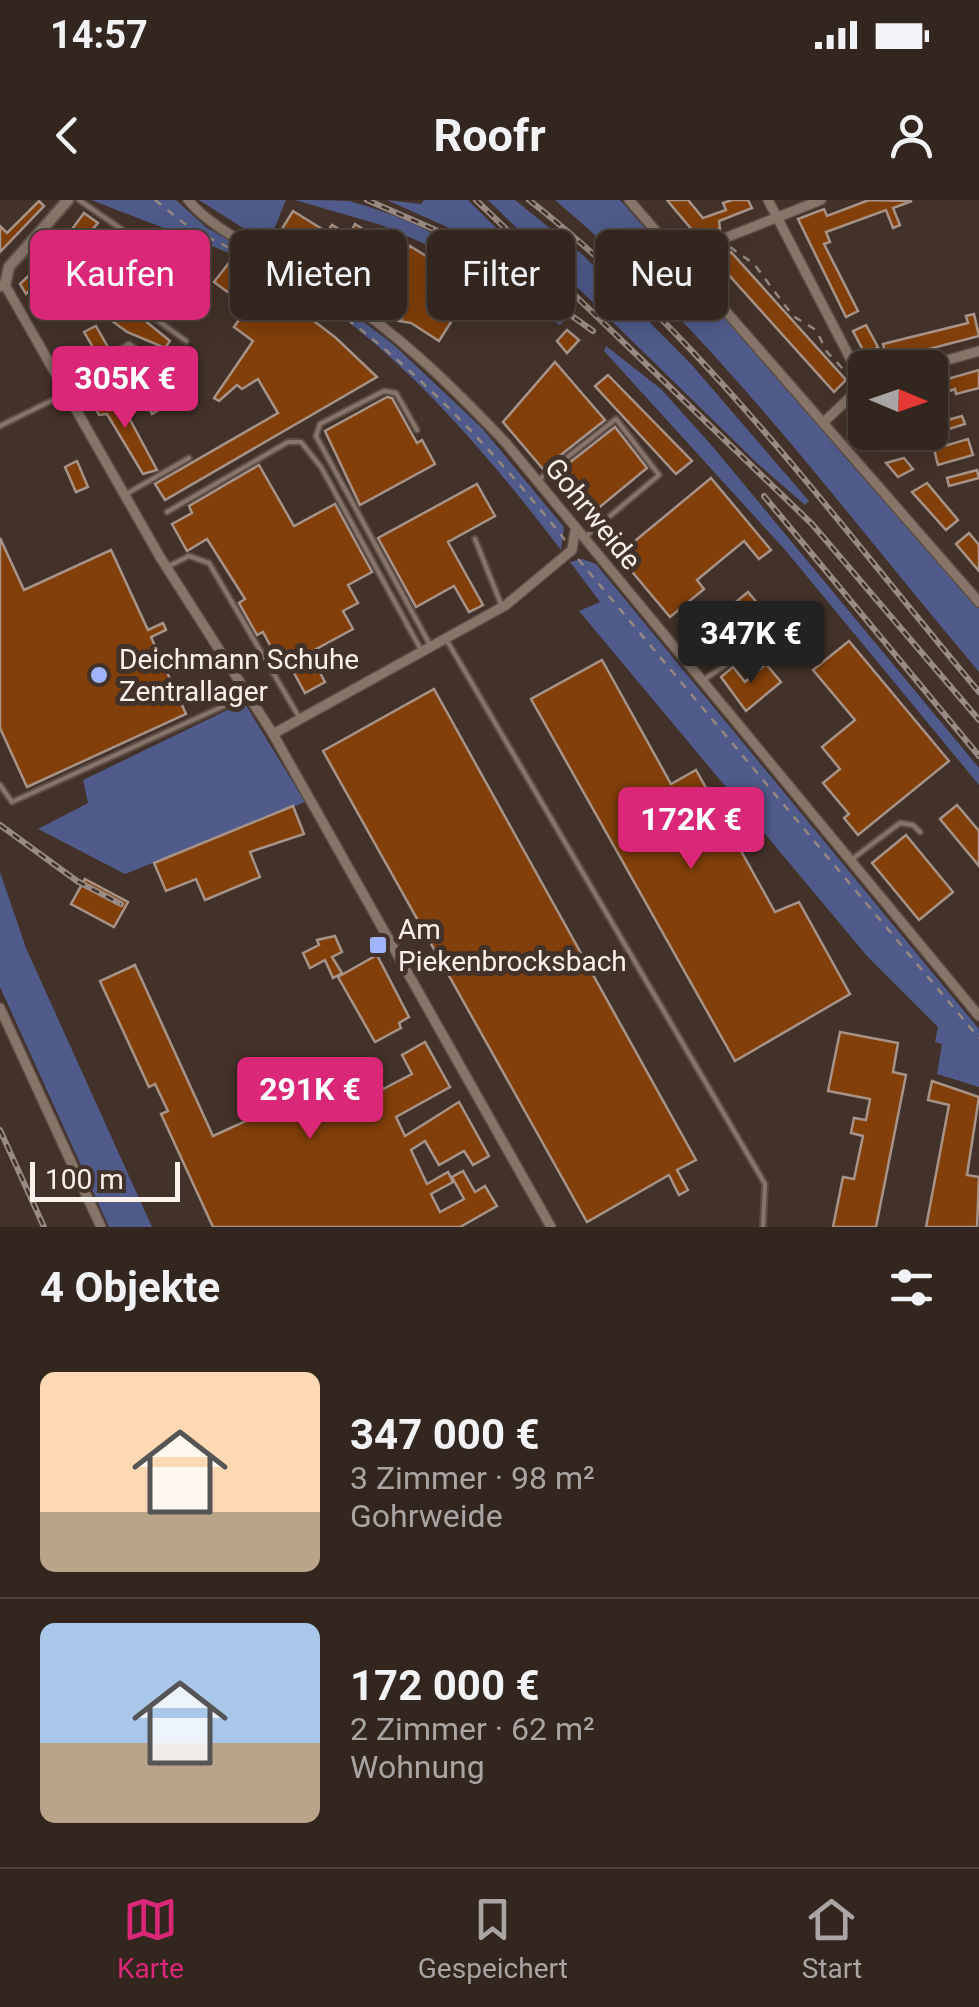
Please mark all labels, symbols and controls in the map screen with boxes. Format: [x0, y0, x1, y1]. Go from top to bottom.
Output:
text: 14:57 [50, 13, 148, 57]
icon: back [40, 108, 95, 163]
icon: person [884, 108, 939, 163]
text: Roofr [433, 109, 546, 162]
chip: Kaufen [30, 230, 210, 320]
chip: Mieten [230, 230, 407, 320]
chip: Filter [427, 230, 575, 320]
chip: Neu [595, 230, 728, 320]
pin: 305K € [44, 346, 206, 431]
north arrow [848, 350, 948, 450]
map controls [848, 350, 948, 450]
text: 305K € [74, 359, 176, 397]
street label: Gohrweide [538, 452, 648, 576]
pin: 347K € [670, 601, 832, 686]
text: 347K € [700, 614, 802, 652]
place label: Deichmann Schuhe Zentrallager [119, 643, 359, 708]
marker: Deichmann Schuhe Zentrallager [88, 664, 110, 686]
pin: 172K € [610, 787, 772, 872]
text: 172K € [640, 800, 742, 838]
place label: Am Piekenbrocksbach [398, 913, 627, 978]
marker: Am Piekenbrocksbach [367, 934, 389, 956]
pin: 291K € [229, 1057, 391, 1142]
text: 291K € [259, 1070, 361, 1108]
scale bar [30, 1157, 180, 1201]
text: 100 m [45, 1163, 124, 1196]
icon: filters [884, 1260, 939, 1315]
text: 4 Objekte [40, 1263, 220, 1312]
text: 347 000 € [350, 1410, 540, 1459]
icon: home [120, 1412, 240, 1532]
text: 3 Zimmer · 98 m² [350, 1459, 595, 1497]
text: Gohrweide [350, 1497, 503, 1535]
text: 172 000 € [350, 1661, 540, 1710]
icon: home [120, 1663, 240, 1783]
text: 2 Zimmer · 62 m² [350, 1710, 595, 1748]
text: Wohnung [350, 1748, 485, 1786]
tab: Karte [117, 1892, 184, 1985]
tab: Gespeichert [418, 1892, 568, 1985]
tab: Start [802, 1892, 862, 1985]

